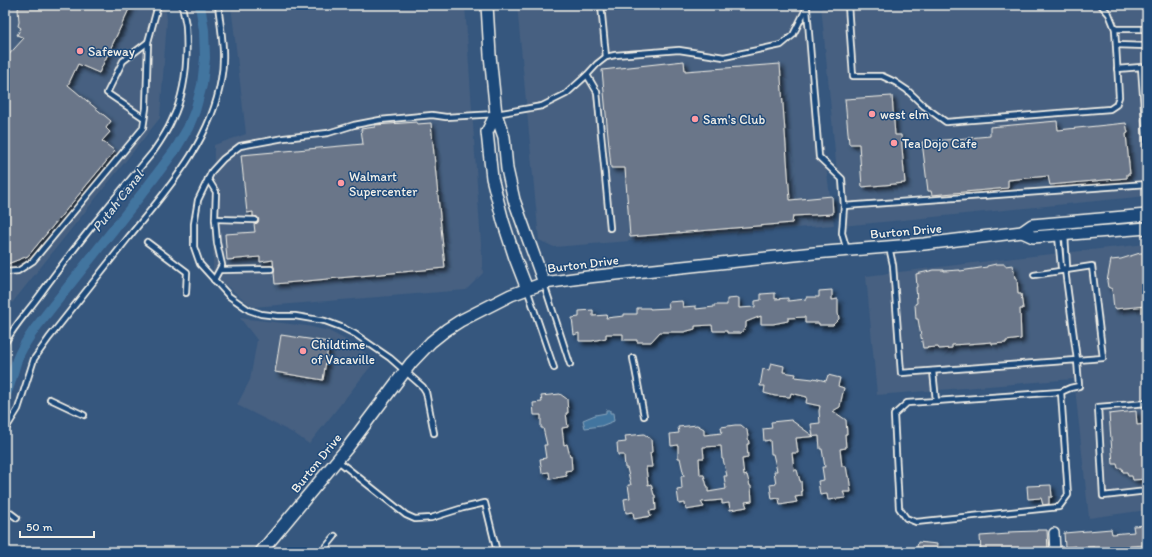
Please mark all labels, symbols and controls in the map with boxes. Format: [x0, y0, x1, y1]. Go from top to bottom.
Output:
place label: Safeway [88, 44, 135, 59]
marker: Safeway [75, 46, 85, 56]
place label: west elm [880, 107, 930, 122]
marker: west elm [867, 109, 877, 119]
place label: Sam's Club [703, 112, 765, 127]
marker: Sam's Club [690, 114, 700, 124]
place label: Tea Dojo Cafe [902, 136, 977, 151]
marker: Tea Dojo Cafe [889, 138, 899, 148]
water label: Putah Canal [89, 166, 148, 235]
place label: Walmart Supercenter [349, 169, 418, 199]
marker: Walmart Supercenter [336, 178, 346, 188]
street label: Burton Drive [870, 220, 942, 242]
street label: Burton Drive [546, 252, 620, 276]
place label: Childtime of Vacaville [311, 337, 375, 367]
marker: Childtime of Vacaville [298, 346, 308, 356]
street label: Burton Drive [288, 430, 344, 496]
scale bar [20, 513, 94, 539]
text: 50 m [26, 520, 52, 534]

